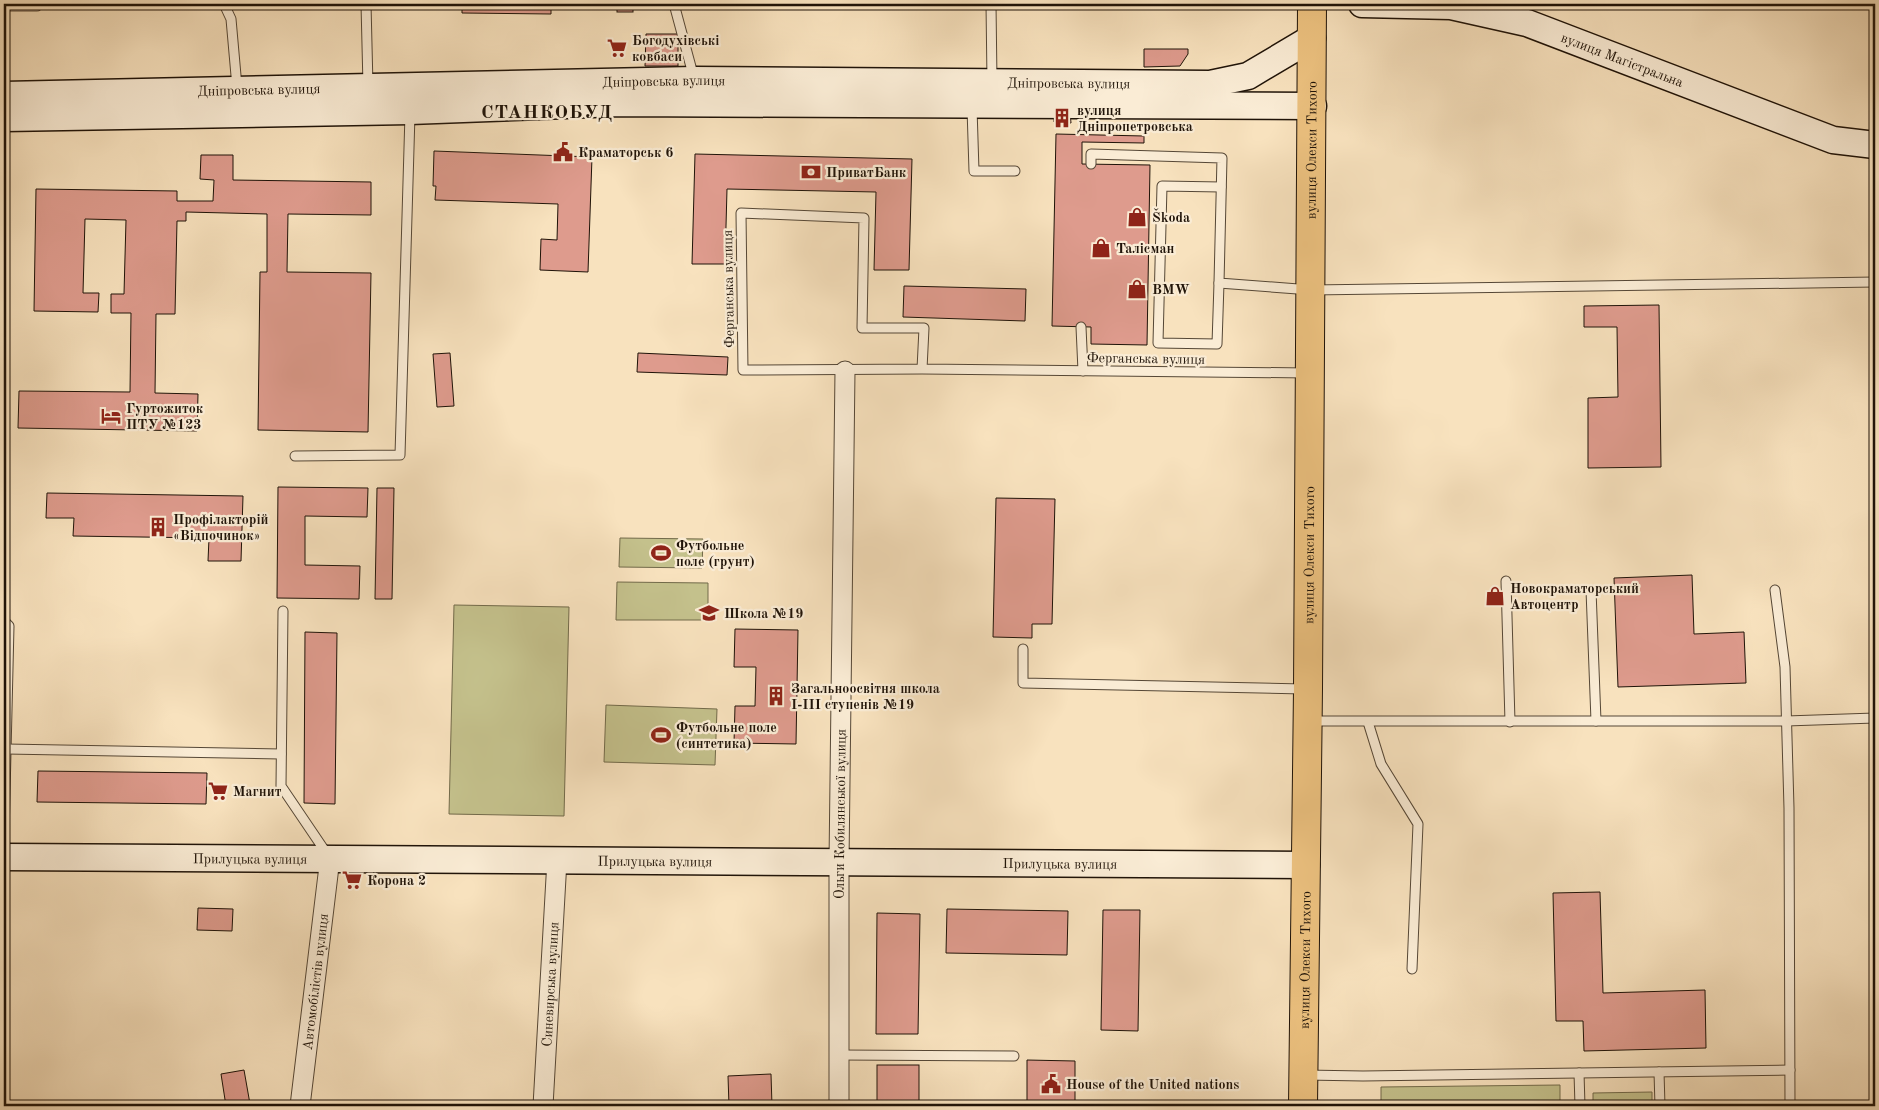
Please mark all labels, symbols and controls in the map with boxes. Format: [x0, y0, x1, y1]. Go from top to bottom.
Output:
street label: вулиця Магістральна [1559, 31, 1685, 90]
place label: Богодухівські ковбаси [632, 34, 719, 64]
supermarket icon: Богодухівські ковбаси [606, 37, 628, 59]
street label: Дніпровська вулиця [602, 74, 725, 90]
street label: Дніпровська вулиця [1007, 76, 1130, 91]
street label: вулиця Олекси Тихого [1305, 81, 1320, 219]
street label: Дніпровська вулиця [197, 82, 321, 99]
district label: СТАНКОБУД [481, 104, 613, 123]
place label: вулиця Дніпропетровська [1077, 104, 1193, 134]
building icon: вулиця Дніпропетровська [1051, 107, 1073, 129]
public building icon: Краматорськ 6 [552, 141, 574, 163]
place label: Краматорськ 6 [578, 146, 673, 160]
bank icon: ПриватБанк [800, 161, 822, 183]
place label: ПриватБанк [826, 166, 907, 180]
shop icon: Škoda [1126, 206, 1148, 228]
place label: Škoda [1152, 208, 1190, 225]
street label: Ферганська вулиця [721, 230, 737, 348]
shop icon: Талісман [1090, 237, 1112, 259]
place label: Талісман [1116, 242, 1174, 256]
shop icon: BMW [1126, 278, 1148, 300]
place label: BMW [1152, 283, 1189, 297]
street label: Ферганська вулиця [1087, 351, 1205, 367]
place label: Гуртожиток ПТУ №123 [126, 402, 204, 432]
hotel icon: Гуртожиток ПТУ №123 [100, 405, 122, 427]
street label: вулиця Олекси Тихого [1302, 486, 1317, 624]
place label: Профілакторій «Відпочинок» [173, 513, 269, 543]
building icon: Профілакторій «Відпочинок» [147, 516, 169, 538]
place label: Футбольне поле (грунт) [676, 539, 755, 569]
sports icon: Футбольне поле (грунт) [650, 542, 672, 564]
place label: Новокраматорський Автоцентр [1510, 582, 1639, 612]
shop icon: Новокраматорський Автоцентр [1484, 585, 1506, 607]
school or university icon: Школа №19 [698, 602, 720, 624]
place label: Школа №19 [724, 607, 803, 621]
place label: Загальноосвітня школа І-ІІІ ступенів №19 [791, 682, 940, 712]
building icon: Загальноосвітня школа І-ІІІ ступенів №19 [765, 685, 787, 707]
place label: Футбольне поле (синтетика) [676, 721, 777, 751]
sports icon: Футбольне поле (синтетика) [650, 724, 672, 746]
street label: Ольги Кобилянської вулиця [833, 729, 849, 899]
supermarket icon: Магнит [207, 780, 229, 802]
place label: Магнит [233, 785, 282, 799]
street label: Прилуцька вулиця [193, 852, 307, 867]
street label: Прилуцька вулиця [598, 855, 712, 869]
street label: Прилуцька вулиця [1003, 857, 1117, 872]
supermarket icon: Корона 2 [341, 869, 363, 891]
place label: Корона 2 [367, 874, 426, 888]
street label: вулиця Олекси Тихого [1298, 891, 1314, 1029]
street label: Автомобілістів вулиця [301, 913, 331, 1051]
street label: Синевирська вулиця [540, 921, 561, 1047]
public building icon: House of the United nations [1040, 1073, 1062, 1095]
place label: House of the United nations [1066, 1078, 1239, 1092]

